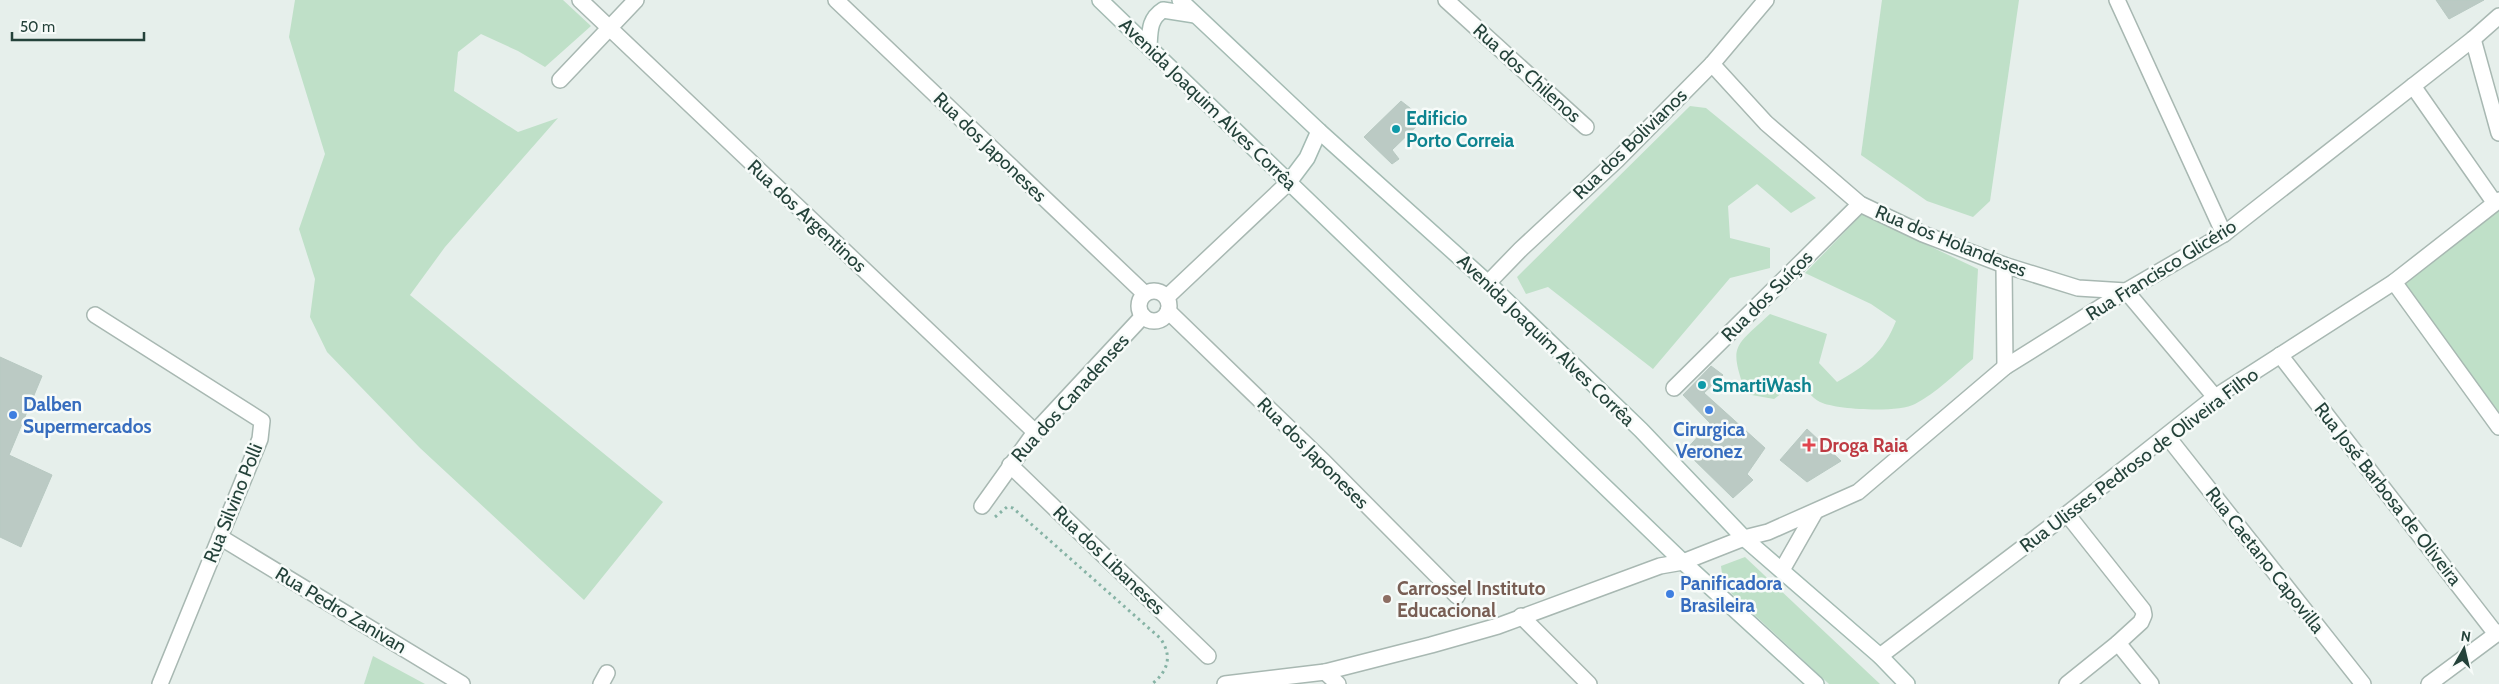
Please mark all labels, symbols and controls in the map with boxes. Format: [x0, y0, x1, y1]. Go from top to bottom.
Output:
scale bar [12, 10, 145, 42]
street label: Avenida Joaquim Alves Corrêa [1115, 13, 1301, 195]
text: 50 m [20, 18, 55, 36]
street label: Rua dos Chilenos [1468, 19, 1586, 127]
street label: Rua dos Bolivianos [1568, 84, 1692, 204]
street label: Rua dos Japoneses [929, 87, 1051, 207]
place label: Edificio Porto Correia [1406, 107, 1515, 152]
marker: Edificio Porto Correia [1390, 123, 1402, 135]
street label: Rua dos Argentinos [743, 155, 871, 277]
street label: Rua dos Holandeses [1872, 200, 2030, 282]
street label: Rua Francisco Glicério [2082, 214, 2240, 326]
street label: Rua dos Suíços [1717, 246, 1817, 346]
street label: Avenida Joaquim Alves Corrêa [1453, 249, 1639, 431]
street label: Rua dos Canadenses [1006, 329, 1134, 467]
street label: Rua Ulisses Pedroso de Oliveira Filho [2015, 363, 2263, 557]
place label: SmartiWash [1712, 374, 1812, 397]
marker: SmartiWash [1696, 379, 1708, 391]
street label: Rua dos Japoneses [1252, 392, 1374, 514]
place label: Dalben Supermercados [23, 393, 152, 438]
street label: Rua José Barbosa de Oliveira [2309, 398, 2467, 590]
marker: Cirurgica Veronez [1703, 404, 1715, 416]
marker: Dalben Supermercados [7, 409, 19, 421]
place label: Cirurgica Veronez [1673, 418, 1746, 463]
place label: Droga Raia [1819, 434, 1909, 457]
marker: Droga Raia [1803, 439, 1815, 451]
street label: Rua Silvino Polli [199, 440, 267, 566]
street label: Rua Caetano Capovilla [2201, 482, 2329, 638]
street label: Rua dos Libaneses [1048, 501, 1170, 619]
street label: Rua Pedro Zanivan [271, 562, 411, 658]
place label: Panificadora Brasileira [1680, 572, 1783, 617]
place label: Carrossel Instituto Educacional [1397, 577, 1546, 622]
marker: Panificadora Brasileira [1664, 588, 1676, 600]
marker: Carrossel Instituto Educacional [1381, 593, 1393, 605]
north arrow [2439, 624, 2489, 674]
text: N [2460, 627, 2472, 646]

